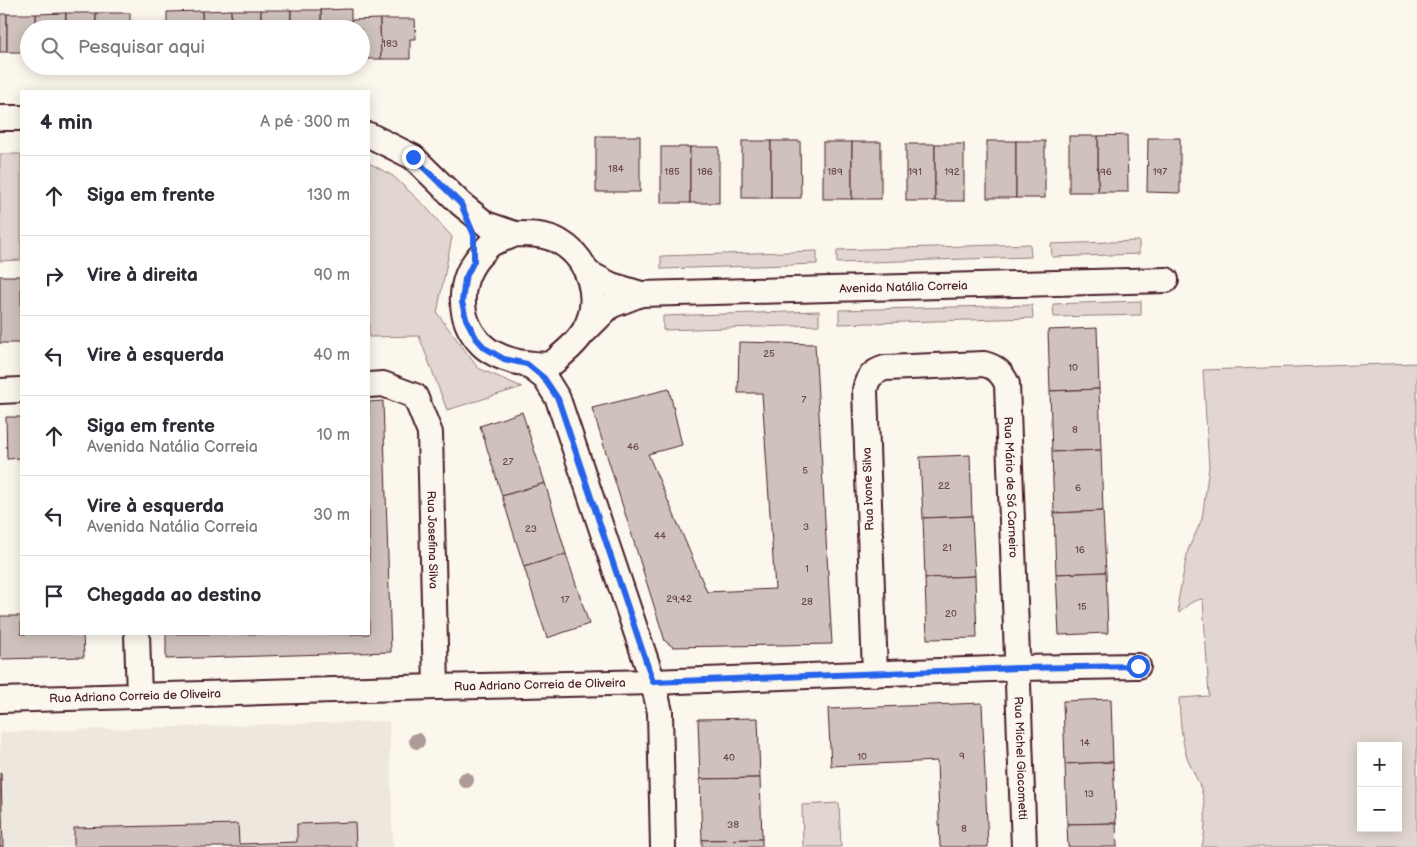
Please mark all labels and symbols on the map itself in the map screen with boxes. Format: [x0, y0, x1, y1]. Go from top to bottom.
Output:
house number: 183 [382, 38, 398, 50]
route end [402, 146, 425, 169]
house number: 184 [608, 163, 624, 175]
house number: 185 [664, 166, 680, 178]
house number: 186 [697, 166, 713, 178]
house number: 189 [827, 166, 843, 178]
house number: 191 [908, 166, 922, 178]
house number: 192 [944, 166, 960, 178]
house number: 196 [1096, 166, 1112, 178]
house number: 197 [1153, 166, 1167, 178]
street label: Avenida Natália Correia [839, 278, 968, 297]
house number: 25 [763, 348, 775, 360]
house number: 10 [1068, 362, 1078, 374]
house number: 7 [802, 394, 807, 406]
street label: Rua Mário de Sá Carneiro [1000, 416, 1020, 558]
house number: 8 [1072, 424, 1078, 436]
house number: 46 [627, 441, 639, 453]
street label: Rua Ivone Silva [860, 447, 877, 531]
house number: 27 [503, 456, 513, 468]
house number: 5 [802, 465, 808, 477]
house number: 22 [938, 480, 950, 492]
house number: 6 [1075, 482, 1081, 494]
street label: Rua Josefina Silva [423, 491, 441, 589]
house number: 3 [803, 521, 809, 533]
house number: 23 [525, 523, 537, 535]
house number: 44 [654, 530, 666, 542]
house number: 21 [942, 542, 952, 554]
house number: 16 [1075, 544, 1085, 556]
house number: 1 [805, 563, 809, 575]
house number: 29;42 [666, 593, 692, 605]
house number: 17 [561, 594, 569, 606]
house number: 28 [801, 596, 813, 608]
house number: 15 [1077, 601, 1087, 613]
house number: 20 [945, 608, 957, 620]
route start [1127, 655, 1150, 678]
street label: Rua Adriano Correia de Oliveira [454, 676, 626, 695]
street label: Rua Adriano Correia de Oliveira [49, 686, 221, 707]
street label: Rua Michel Giacometti [1010, 696, 1030, 820]
house number: 14 [1080, 737, 1090, 749]
house number: 9 [959, 750, 965, 762]
house number: 10 [857, 751, 867, 763]
house number: 40 [723, 752, 735, 764]
house number: 13 [1084, 788, 1094, 800]
house number: 38 [727, 819, 739, 831]
house number: 8 [961, 823, 967, 835]

